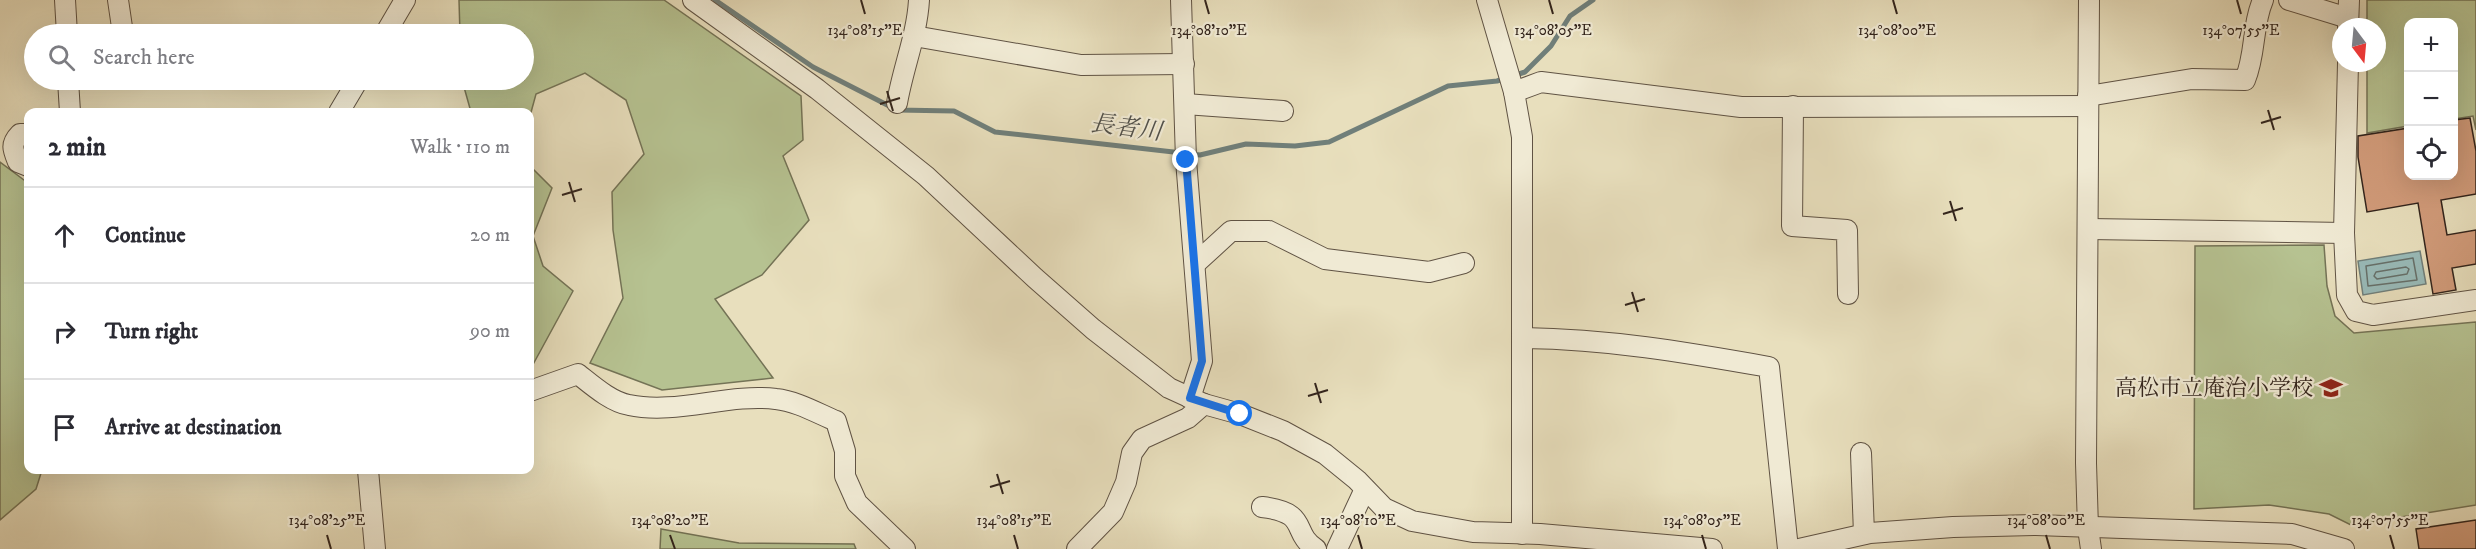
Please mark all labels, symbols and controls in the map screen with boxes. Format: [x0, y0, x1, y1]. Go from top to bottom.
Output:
north arrow [2332, 18, 2386, 72]
map controls [2404, 18, 2458, 180]
button: + [2404, 18, 2458, 72]
text: 134°08'15"E [828, 21, 903, 40]
text: 134°08'10"E [1171, 21, 1247, 40]
text: 134°08'05"E [1514, 21, 1592, 40]
text: 134°08'00"E [1858, 21, 1936, 40]
text: 134°07'55"E [2202, 21, 2280, 40]
search box [24, 24, 534, 90]
icon: search [45, 41, 78, 74]
text: Search here [93, 44, 195, 71]
button: − [2404, 72, 2458, 126]
water label: 長者川 [1088, 109, 1167, 148]
button: locate [2404, 126, 2458, 180]
text: 2 min [48, 131, 106, 164]
text: Walk · 110 m [410, 135, 510, 160]
route end [1172, 146, 1198, 172]
icon: ahead [48, 219, 81, 252]
text: Continue [105, 222, 186, 249]
text: 20 m [470, 223, 510, 248]
icon: right [48, 315, 81, 348]
text: Turn right [105, 318, 198, 345]
text: 90 m [470, 319, 510, 344]
place label: 高松市立庵治小学校 [2115, 375, 2313, 402]
school or university icon: 高松市立庵治小学校 [2318, 375, 2344, 401]
route start [1226, 400, 1252, 426]
icon: arrive [48, 411, 81, 444]
text: Arrive at destination [105, 414, 282, 441]
text: 134°08'25"E [289, 511, 366, 530]
text: 134°08'20"E [631, 511, 709, 530]
text: 134°08'15"E [977, 511, 1052, 530]
text: 134°08'10"E [1320, 511, 1396, 530]
text: 134°08'05"E [1663, 511, 1741, 530]
text: 134°08'00"E [2007, 511, 2085, 530]
text: 134°07'55"E [2351, 511, 2429, 530]

